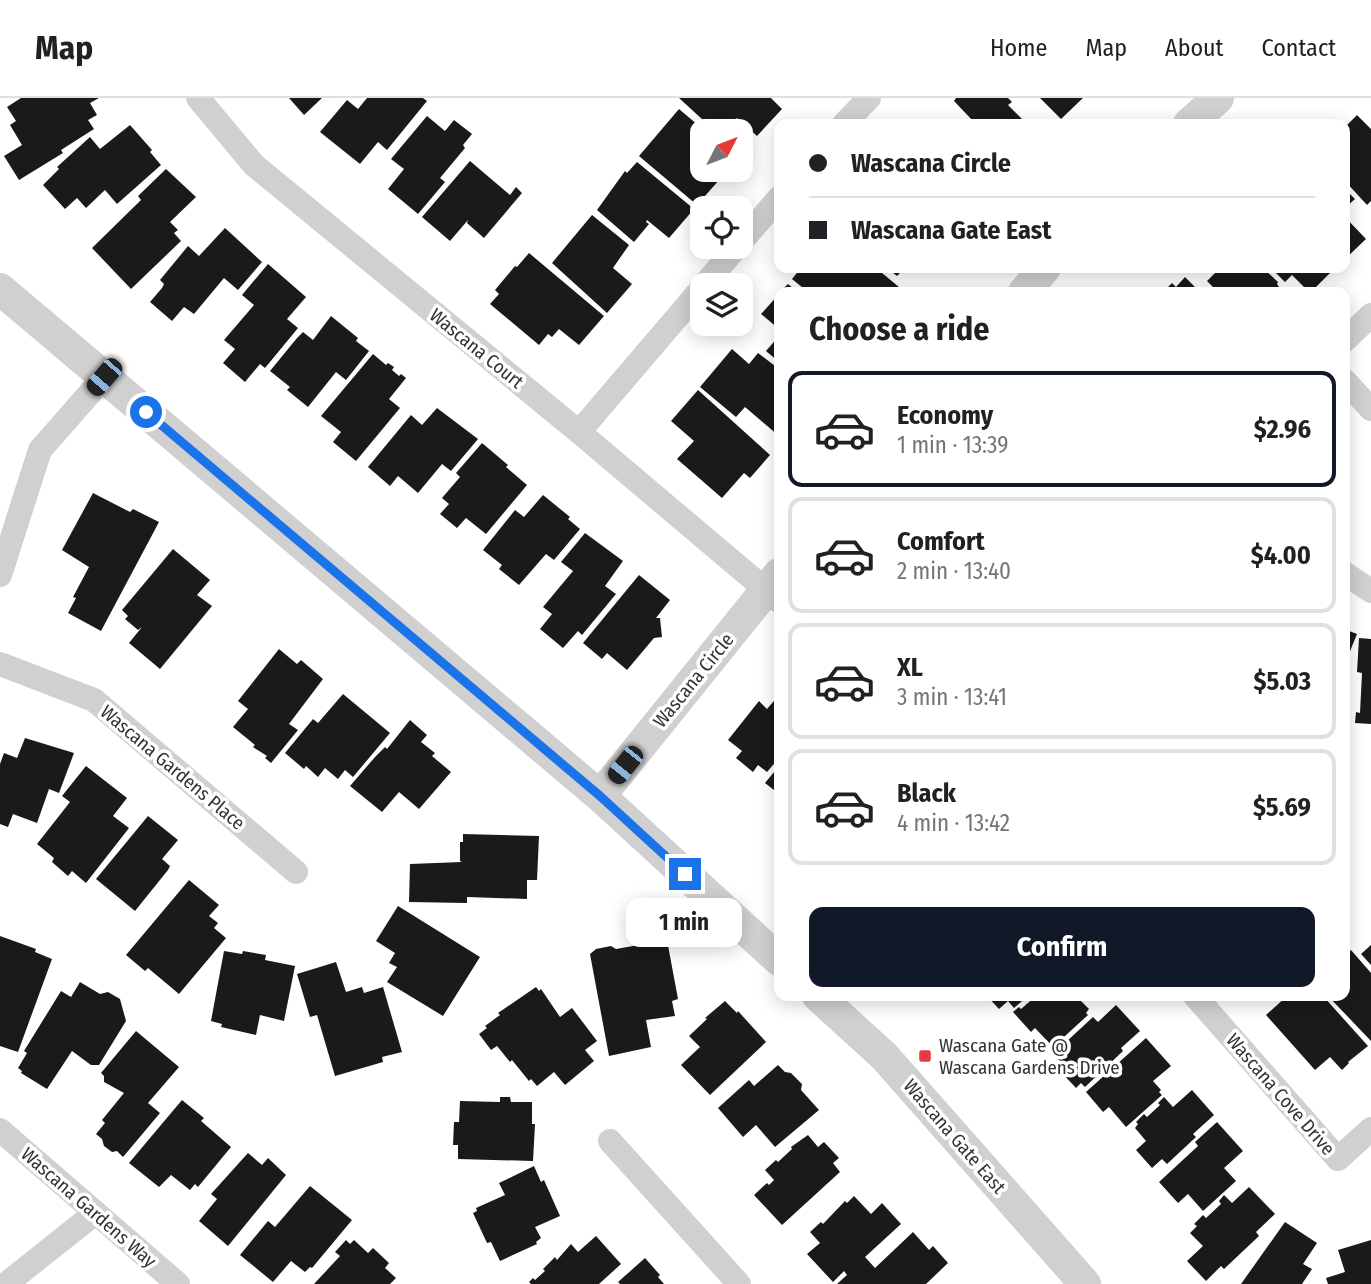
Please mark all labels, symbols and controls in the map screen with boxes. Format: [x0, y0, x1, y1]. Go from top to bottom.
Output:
text: Map [35, 28, 93, 68]
text: Home [990, 34, 1047, 62]
text: Map [1085, 34, 1127, 62]
text: About [1165, 34, 1223, 62]
text: Contact [1261, 34, 1336, 62]
north arrow [690, 119, 752, 182]
map controls [690, 119, 753, 336]
text: Wascana Circle [851, 148, 1011, 179]
button: locate [690, 196, 753, 259]
text: Wascana Gate East [851, 215, 1051, 246]
button: layers [690, 273, 753, 336]
street label: Wascana Court [425, 304, 529, 394]
text: Choose a ride [809, 310, 990, 348]
car [83, 354, 126, 400]
route start [130, 396, 162, 428]
icon: car [813, 398, 876, 461]
text: Economy [897, 400, 993, 431]
text: $2.96 [1254, 414, 1311, 445]
text: 1 min · 13:39 [897, 431, 1008, 459]
icon: car [813, 524, 876, 587]
text: Comfort [897, 526, 985, 557]
text: $4.00 [1251, 540, 1311, 571]
text: 2 min · 13:40 [897, 557, 1011, 585]
street label: Wascana Circle [648, 628, 739, 732]
icon: car [813, 650, 876, 713]
text: XL [897, 652, 923, 683]
text: $5.03 [1253, 666, 1311, 697]
text: 3 min · 13:41 [897, 683, 1007, 711]
street label: Wascana Gardens Place [96, 700, 250, 835]
car [604, 742, 647, 788]
icon: car [813, 776, 876, 839]
text: Black [897, 778, 956, 809]
text: $5.69 [1253, 792, 1311, 823]
text: 4 min · 13:42 [897, 809, 1010, 837]
route end [669, 858, 701, 890]
callout: 1 min [627, 898, 743, 948]
button: Confirm [809, 907, 1315, 987]
text: 1 min [659, 908, 709, 936]
street label: Wascana Cove Drive [1222, 1029, 1340, 1160]
place label: Wascana Gate @ Wascana Gardens Drive [939, 1034, 1120, 1079]
marker: Wascana Gate @ Wascana Gardens Drive [917, 1048, 933, 1064]
street label: Wascana Gate East [899, 1074, 1011, 1199]
street label: Wascana Gardens Way [16, 1142, 161, 1273]

